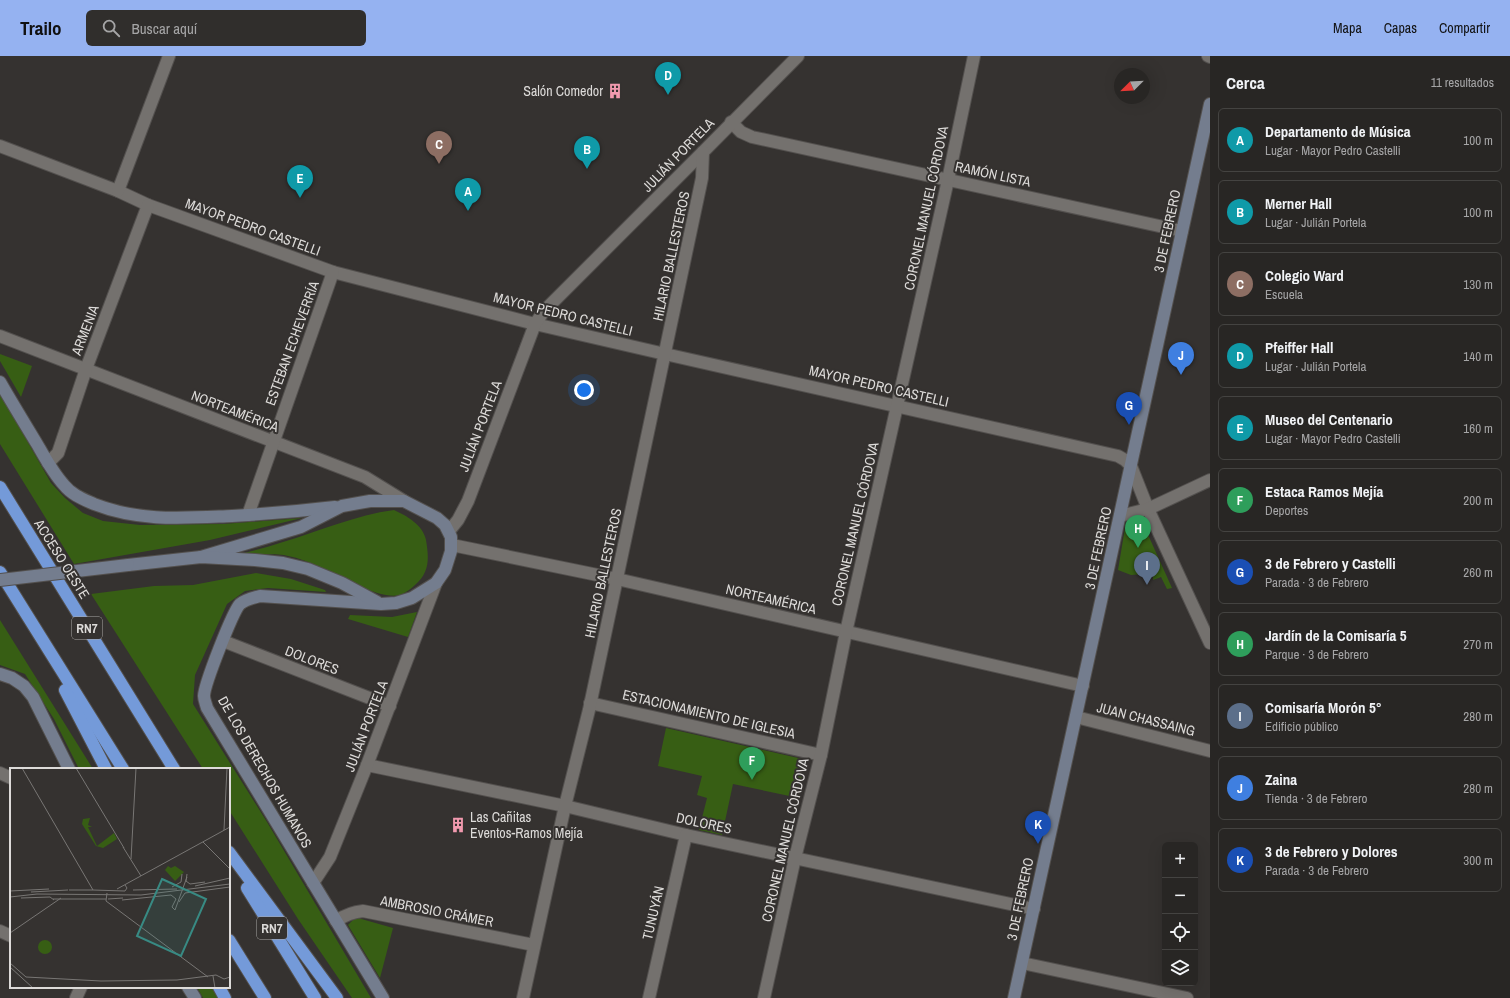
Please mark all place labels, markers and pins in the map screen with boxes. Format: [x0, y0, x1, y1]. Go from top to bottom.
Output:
pin: D [655, 62, 681, 95]
place label: Salón Comedor [523, 82, 603, 100]
building icon: Salón Comedor [606, 82, 624, 100]
pin: C [426, 131, 452, 164]
pin: B [574, 136, 600, 169]
pin: E [287, 165, 313, 198]
pin: A [455, 178, 481, 211]
pin: J [1168, 342, 1194, 375]
pin: G [1116, 392, 1142, 425]
pin: H [1125, 515, 1151, 548]
pin: I [1134, 552, 1160, 585]
pin: F [739, 747, 765, 780]
place label: Las Cañitas Eventos-Ramos Mejía [470, 808, 584, 842]
pin: K [1025, 811, 1051, 844]
building icon: Las Cañitas Eventos-Ramos Mejía [449, 816, 467, 834]

